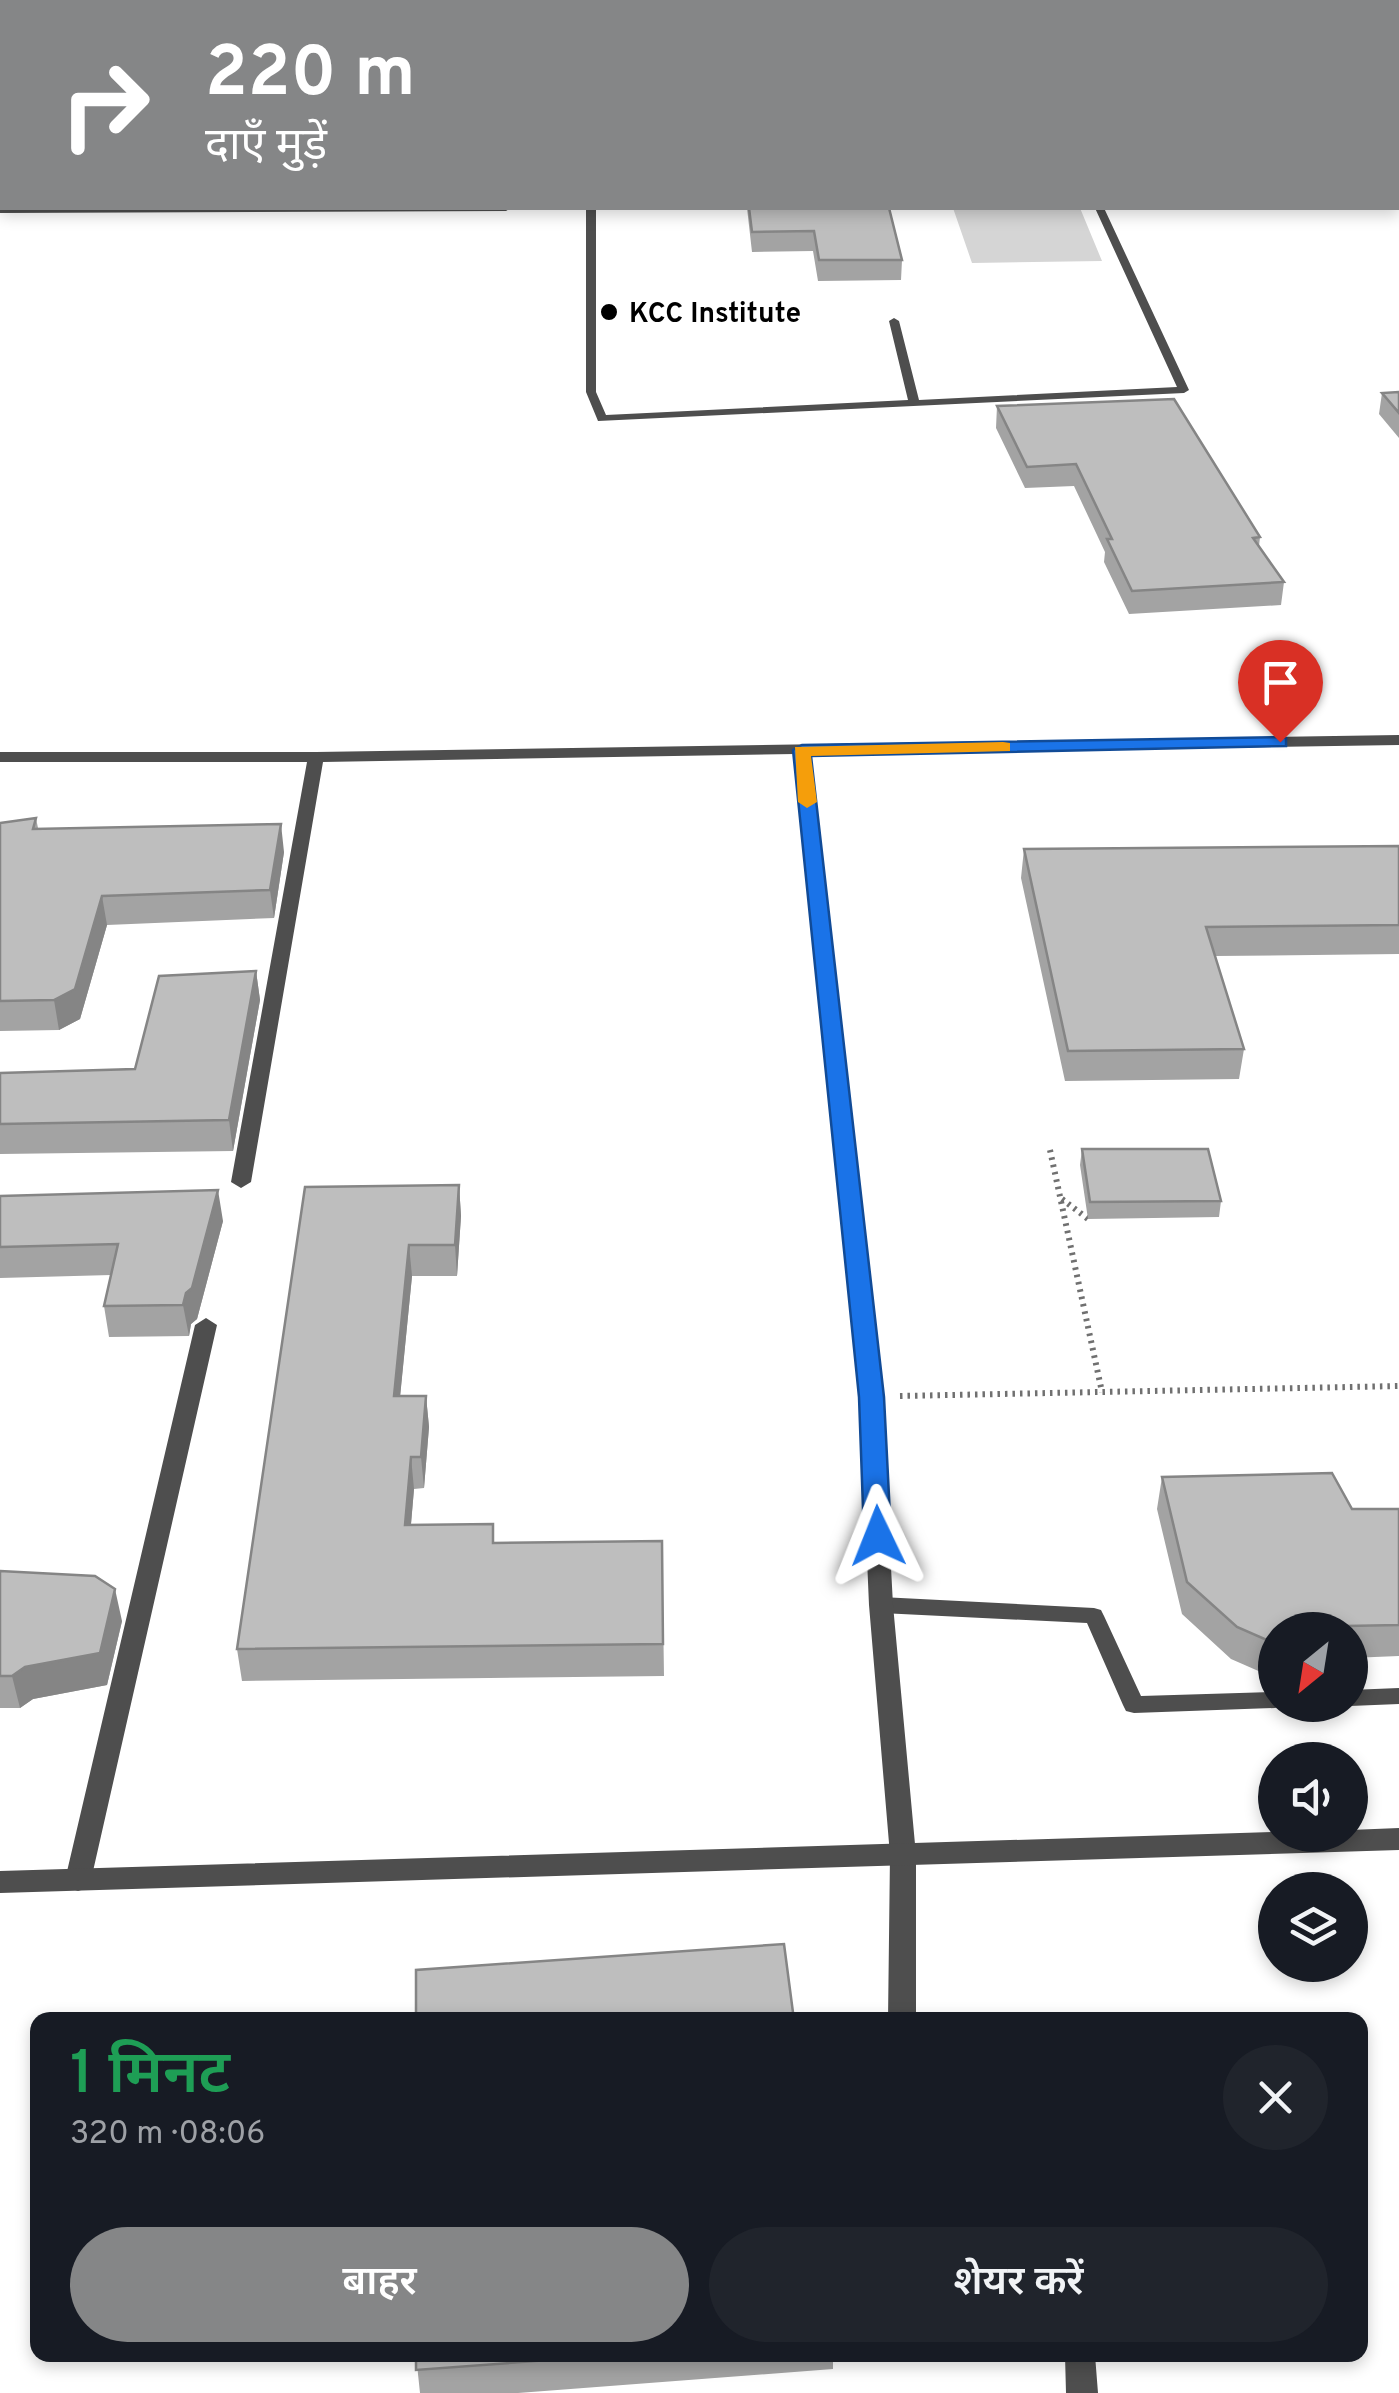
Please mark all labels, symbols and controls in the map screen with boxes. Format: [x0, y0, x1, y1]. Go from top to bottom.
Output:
text: 220 m [205, 32, 415, 121]
icon: right [40, 40, 170, 170]
text: दाएँ मुड़ें [205, 119, 327, 176]
place label: KCC Institute [629, 297, 801, 333]
marker: KCC Institute [598, 301, 620, 323]
pin [1238, 640, 1323, 743]
icon: arrive [1253, 655, 1308, 710]
position arrow [826, 1484, 930, 1588]
north arrow [1258, 1612, 1368, 1722]
map controls [1258, 1612, 1368, 1982]
button: sound [1258, 1742, 1368, 1852]
button: layers [1258, 1872, 1368, 1982]
text: 1 मिनट [70, 2039, 230, 2115]
button: close [1223, 2045, 1328, 2150]
text: 320 m · 08:06 [70, 2115, 265, 2155]
button: बाहर [70, 2227, 689, 2342]
button: शेयर करें [709, 2227, 1328, 2342]

